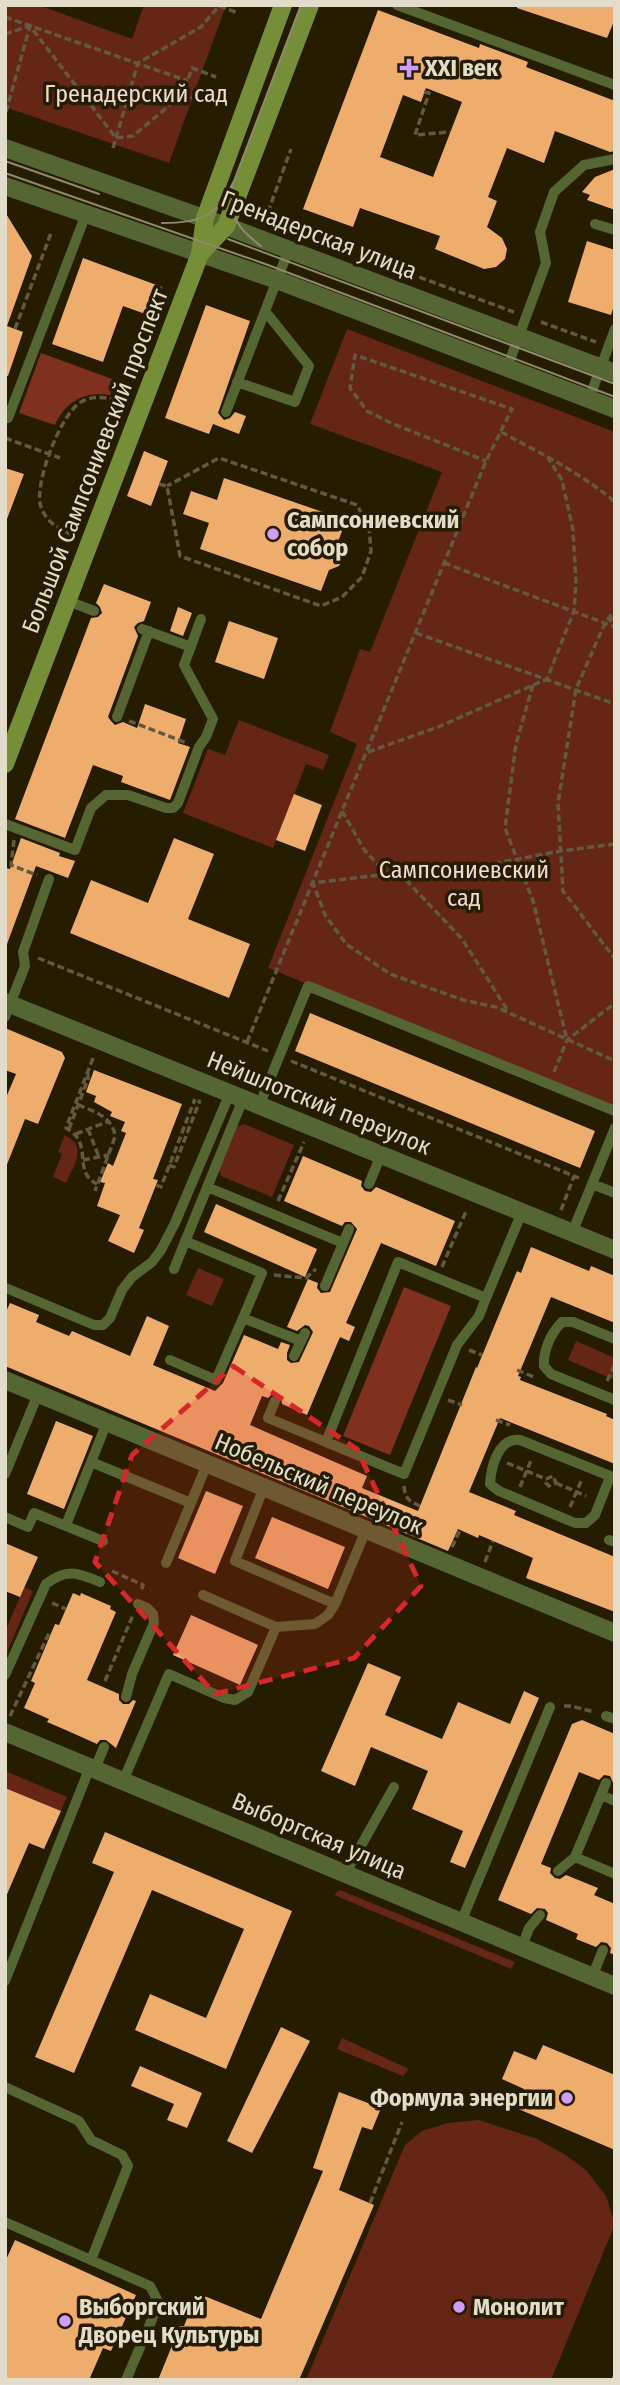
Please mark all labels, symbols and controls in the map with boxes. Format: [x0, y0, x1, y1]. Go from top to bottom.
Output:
place label: XXI век [424, 54, 499, 82]
marker: XXI век [399, 58, 419, 78]
park label: Гренадерский сад [44, 80, 228, 108]
street label: Гренадерская улица [217, 185, 421, 285]
street label: Большой Сампсониевский проспект [16, 285, 174, 637]
place label: Сампсониевский собор [287, 506, 459, 562]
marker: Сампсониевский собор [265, 526, 281, 542]
park label: Сампсониевский сад [379, 856, 549, 912]
street label: Нейшлотский переулок [203, 1045, 436, 1161]
street label: Нобельский переулок [211, 1427, 428, 1541]
street label: Выборгская улица [228, 1787, 410, 1885]
place label: Формула энергии [370, 2084, 553, 2112]
marker: Формула энергии [559, 2090, 575, 2106]
place label: Выборгский Дворец Культуры [78, 2293, 260, 2349]
place label: Монолит [473, 2293, 565, 2321]
marker: Монолит [451, 2299, 467, 2315]
marker: Выборгский Дворец Культуры [57, 2313, 73, 2329]

